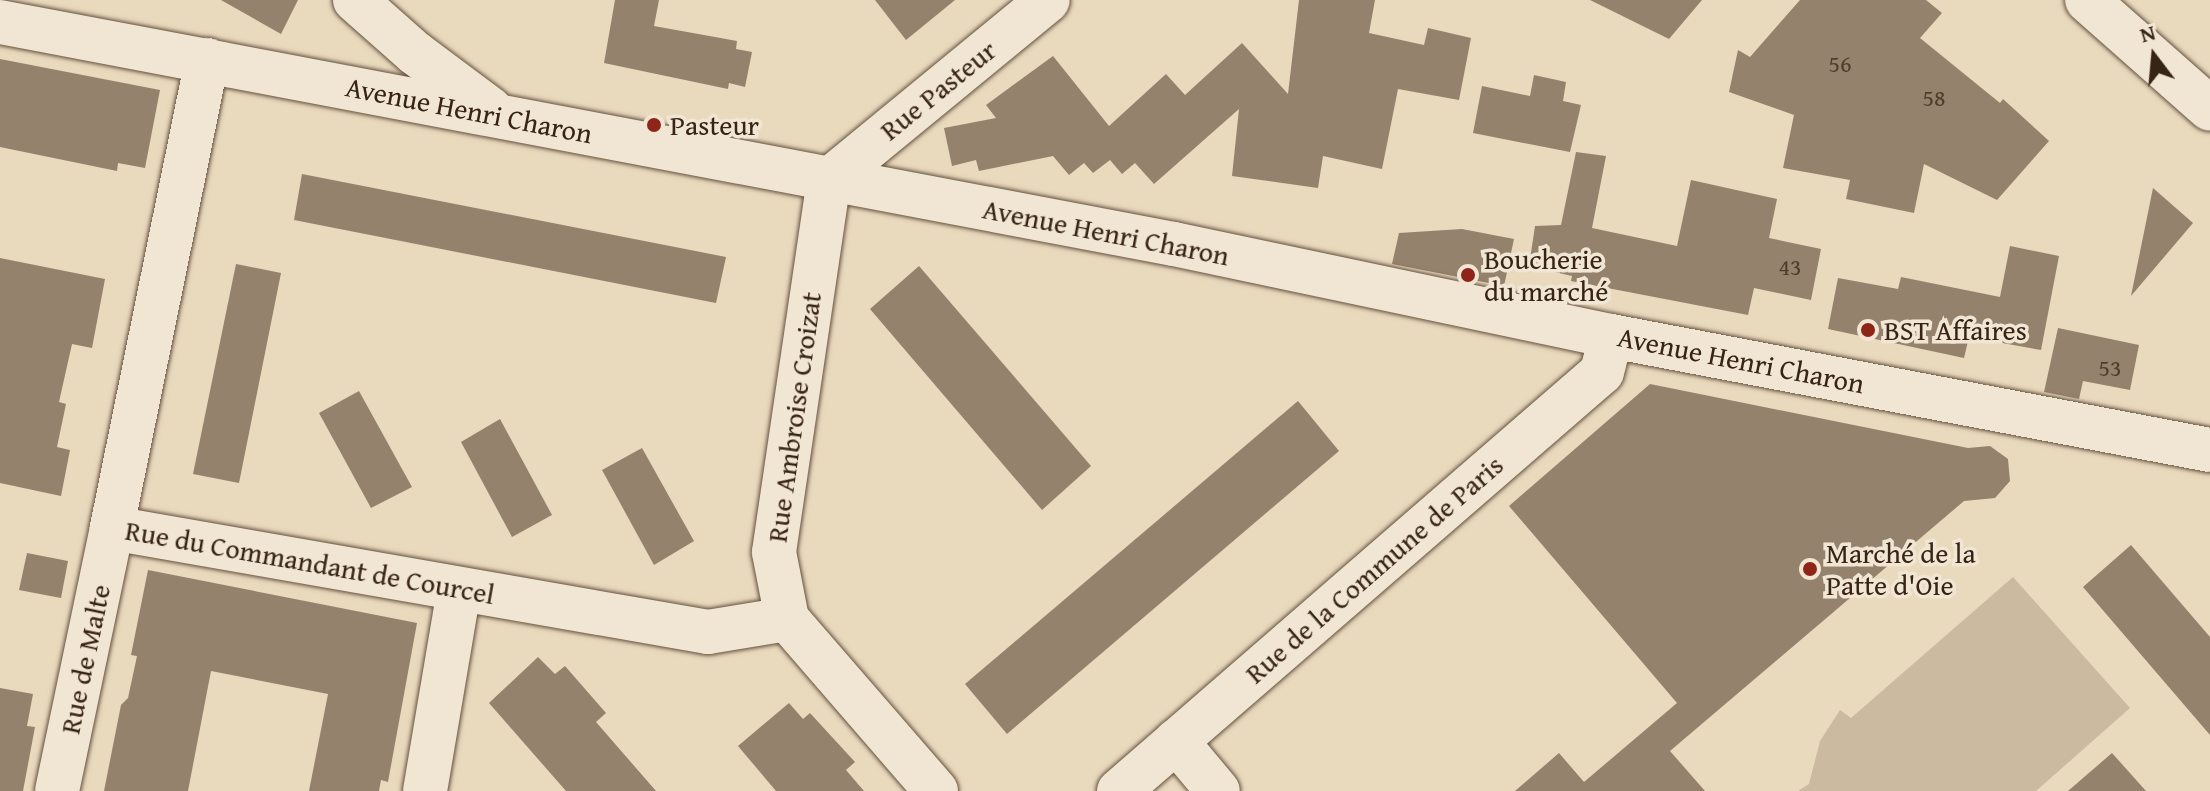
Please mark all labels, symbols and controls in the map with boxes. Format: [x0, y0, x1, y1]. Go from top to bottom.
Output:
north arrow [2114, 16, 2194, 96]
text: N [2136, 16, 2159, 50]
street label: Rue Pasteur [873, 33, 1003, 147]
house number: 56 [1828, 50, 1852, 78]
street label: Avenue Henri Charon [343, 70, 595, 150]
house number: 58 [1922, 84, 1946, 112]
place label: Pasteur [670, 108, 759, 142]
marker: Pasteur [645, 116, 663, 134]
street label: Avenue Henri Charon [980, 192, 1232, 272]
place label: Boucherie du marché [1484, 242, 1608, 308]
house number: 43 [1778, 253, 1802, 281]
marker: Boucherie du marché [1459, 266, 1477, 284]
street label: Rue Ambroise Croizat [760, 290, 828, 544]
place label: BST Affaires [1884, 313, 2027, 347]
street label: Avenue Henri Charon [1615, 320, 1867, 400]
marker: BST Affaires [1859, 321, 1877, 339]
house number: 53 [2098, 354, 2122, 382]
street label: Rue de la Commune de Paris [1238, 448, 1510, 690]
street label: Rue du Commandant de Courcel [123, 513, 497, 611]
place label: Marché de la Patte d'Oie [1826, 536, 1976, 602]
marker: Marché de la Patte d'Oie [1801, 560, 1819, 578]
street label: Rue de Malte [53, 581, 117, 737]

